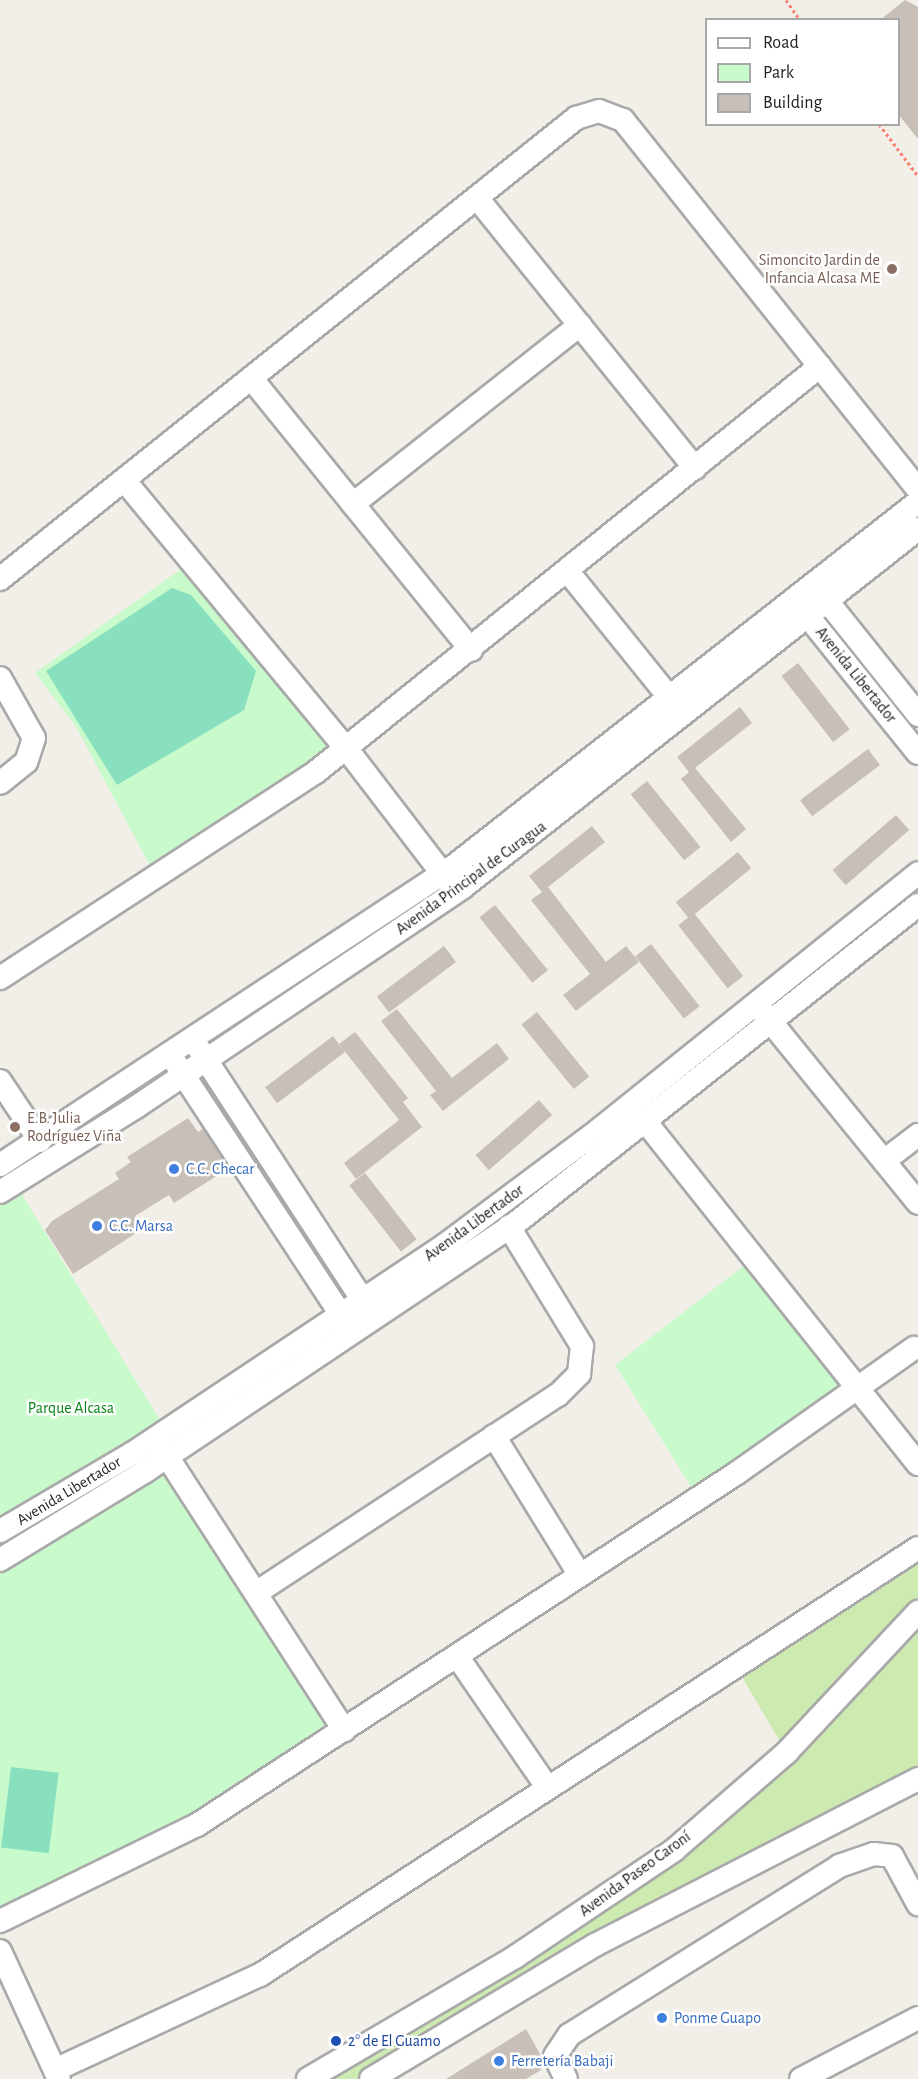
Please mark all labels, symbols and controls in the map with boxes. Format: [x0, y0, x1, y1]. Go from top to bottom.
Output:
legend [705, 18, 900, 126]
text: Road [763, 34, 799, 52]
text: Park [763, 64, 794, 82]
text: Building [763, 94, 822, 112]
place label: Simoncito Jardin de Infancia Alcasa ME [759, 250, 880, 288]
marker: Simoncito Jardin de Infancia Alcasa ME [885, 262, 899, 276]
street label: Avenida Libertador [811, 623, 901, 727]
street label: Avenida Principal de Curagua [392, 817, 550, 939]
place label: E.B. Julia Rodríguez Viña [27, 1108, 122, 1146]
marker: E.B. Julia Rodríguez Viña [8, 1120, 22, 1134]
place label: C.C. Checar [186, 1159, 254, 1179]
marker: C.C. Checar [167, 1162, 181, 1176]
street label: Avenida Libertador [421, 1180, 527, 1266]
place label: C.C. Marsa [109, 1216, 173, 1236]
marker: C.C. Marsa [90, 1219, 104, 1233]
park label: Parque Alcasa [28, 1398, 114, 1418]
street label: Avenida Libertador [13, 1452, 125, 1530]
street label: Avenida Paseo Caroní [576, 1827, 694, 1921]
place label: Ponme Guapo [674, 2008, 761, 2028]
marker: Ponme Guapo [655, 2011, 669, 2025]
place label: 2° de El Guamo [348, 2031, 441, 2051]
marker: 2° de El Guamo [329, 2034, 343, 2048]
place label: Ferretería Babaji [511, 2051, 613, 2071]
marker: Ferretería Babaji [492, 2054, 506, 2068]

